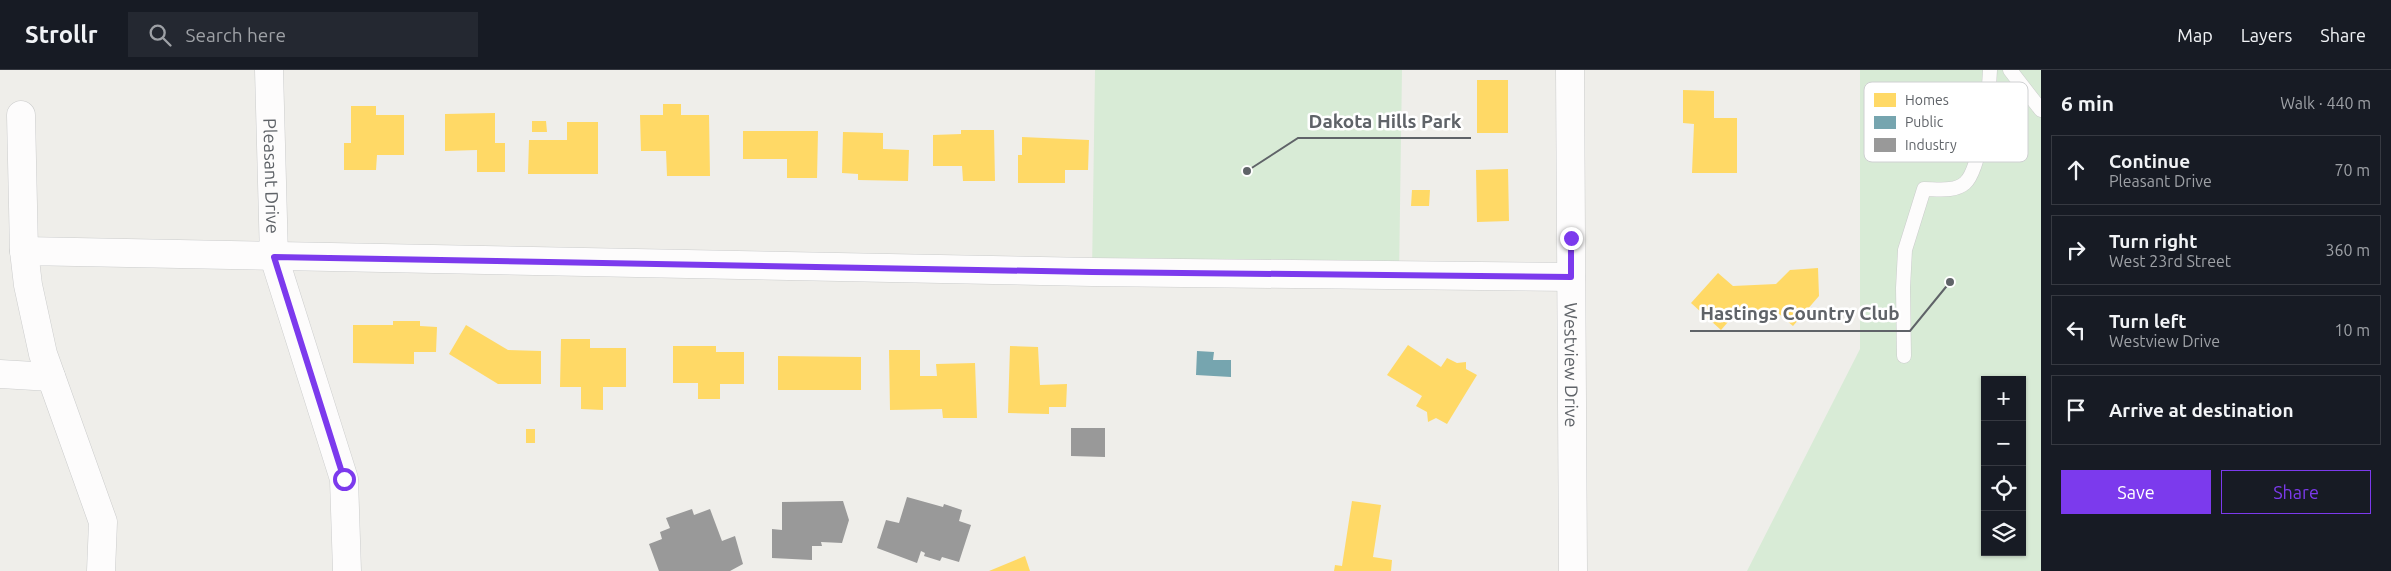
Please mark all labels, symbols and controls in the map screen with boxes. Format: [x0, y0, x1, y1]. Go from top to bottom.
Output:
search box [128, 12, 478, 57]
text: Strollr [25, 21, 98, 48]
icon: search [146, 21, 174, 49]
text: Search here [186, 24, 286, 46]
text: Map [2177, 25, 2213, 45]
text: Layers [2241, 25, 2292, 45]
text: Share [2320, 25, 2366, 45]
legend [1864, 82, 2028, 162]
text: 6 min [2061, 91, 2114, 115]
text: Homes [1905, 92, 1949, 108]
text: Walk · 440 m [2280, 94, 2371, 112]
callout: Dakota Hills Park [1298, 104, 1471, 138]
text: Dakota Hills Park [1309, 110, 1462, 132]
text: Public [1905, 114, 1944, 130]
street label: Pleasant Drive [260, 118, 283, 234]
text: Industry [1905, 137, 1957, 153]
text: Continue [2109, 150, 2190, 172]
icon: ahead [2062, 156, 2090, 184]
text: 70 m [2334, 161, 2370, 179]
text: Pleasant Drive [2109, 172, 2212, 190]
route end [1560, 227, 1583, 250]
text: Turn right [2109, 230, 2197, 252]
icon: right [2062, 236, 2090, 264]
text: 360 m [2325, 241, 2370, 259]
text: West 23rd Street [2109, 252, 2231, 270]
callout: Hastings Country Club [1690, 297, 1910, 331]
street label: Westview Drive [1561, 302, 1582, 428]
text: Hastings Country Club [1700, 302, 1900, 324]
text: Turn left [2109, 310, 2187, 332]
icon: left [2062, 316, 2090, 344]
text: 10 m [2334, 321, 2370, 339]
text: Westview Drive [2109, 332, 2220, 350]
map controls [1981, 376, 2026, 556]
button: + [1981, 376, 2026, 421]
icon: arrive [2062, 396, 2090, 424]
text: Arrive at destination [2109, 399, 2294, 421]
button: − [1981, 421, 2026, 466]
button: locate [1981, 466, 2026, 511]
route start [333, 468, 356, 491]
button: Save [2061, 470, 2211, 514]
button: Share [2221, 470, 2371, 514]
button: layers [1981, 511, 2026, 556]

